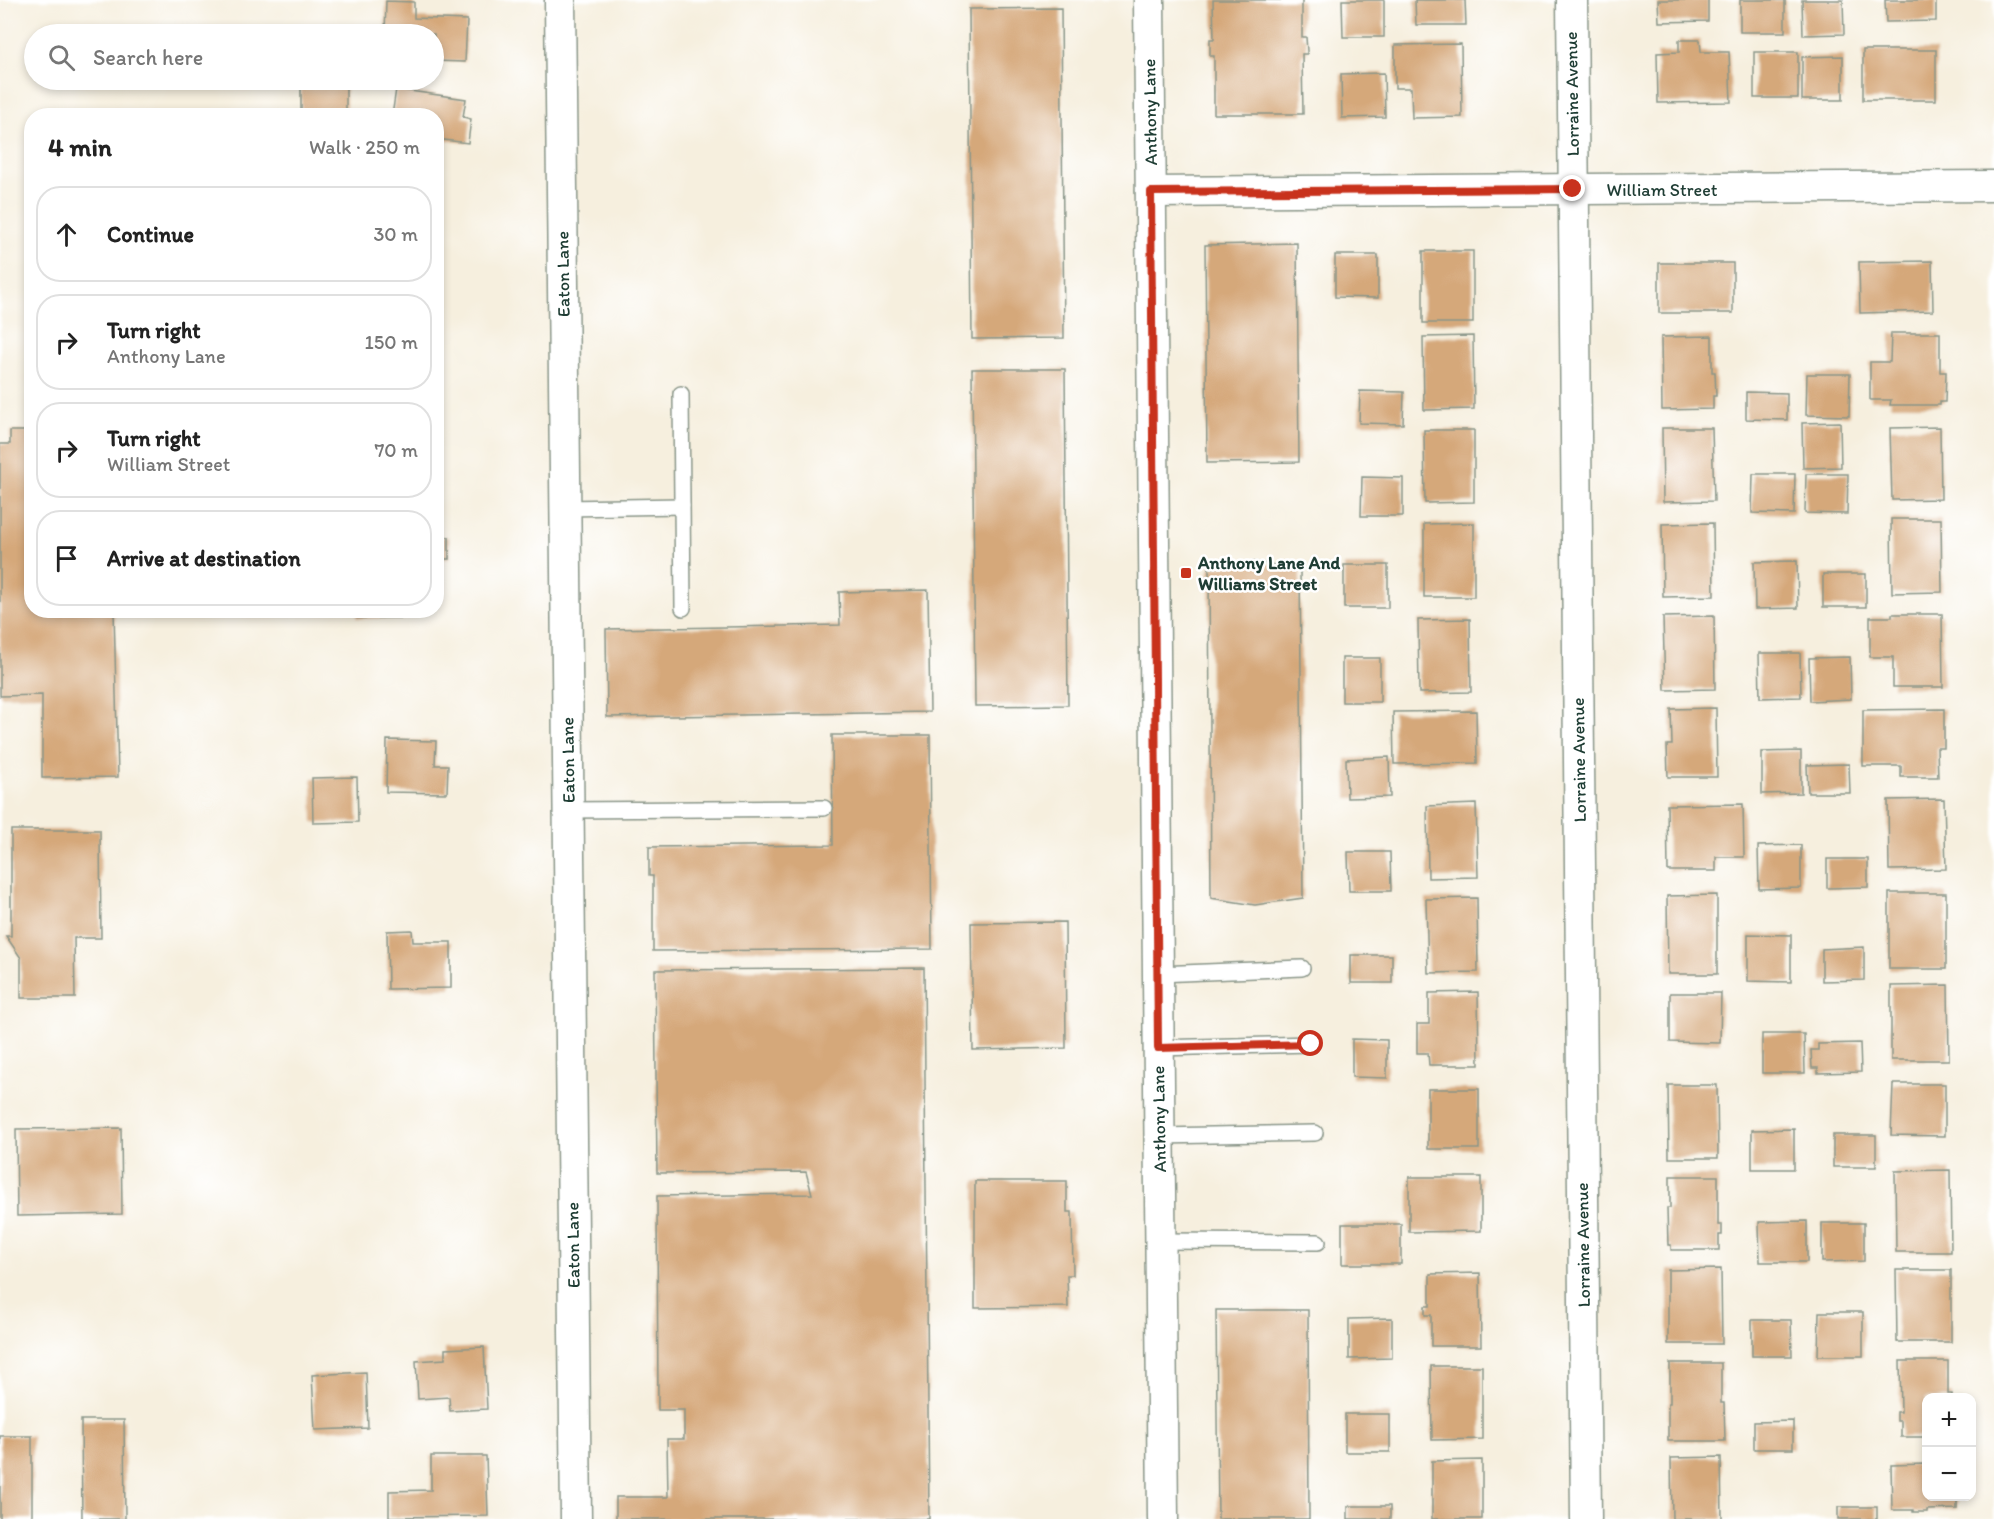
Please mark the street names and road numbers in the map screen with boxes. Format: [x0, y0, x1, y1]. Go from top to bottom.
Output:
street label: Lorraine Avenue [1560, 31, 1584, 157]
street label: Anthony Lane [1138, 58, 1162, 166]
street label: William Street [1607, 179, 1718, 201]
street label: Eaton Lane [551, 231, 575, 317]
street label: Lorraine Avenue [1567, 697, 1591, 823]
street label: Eaton Lane [556, 717, 580, 803]
street label: Anthony Lane [1147, 1065, 1171, 1173]
street label: Lorraine Avenue [1571, 1182, 1595, 1308]
street label: Eaton Lane [561, 1202, 585, 1288]

